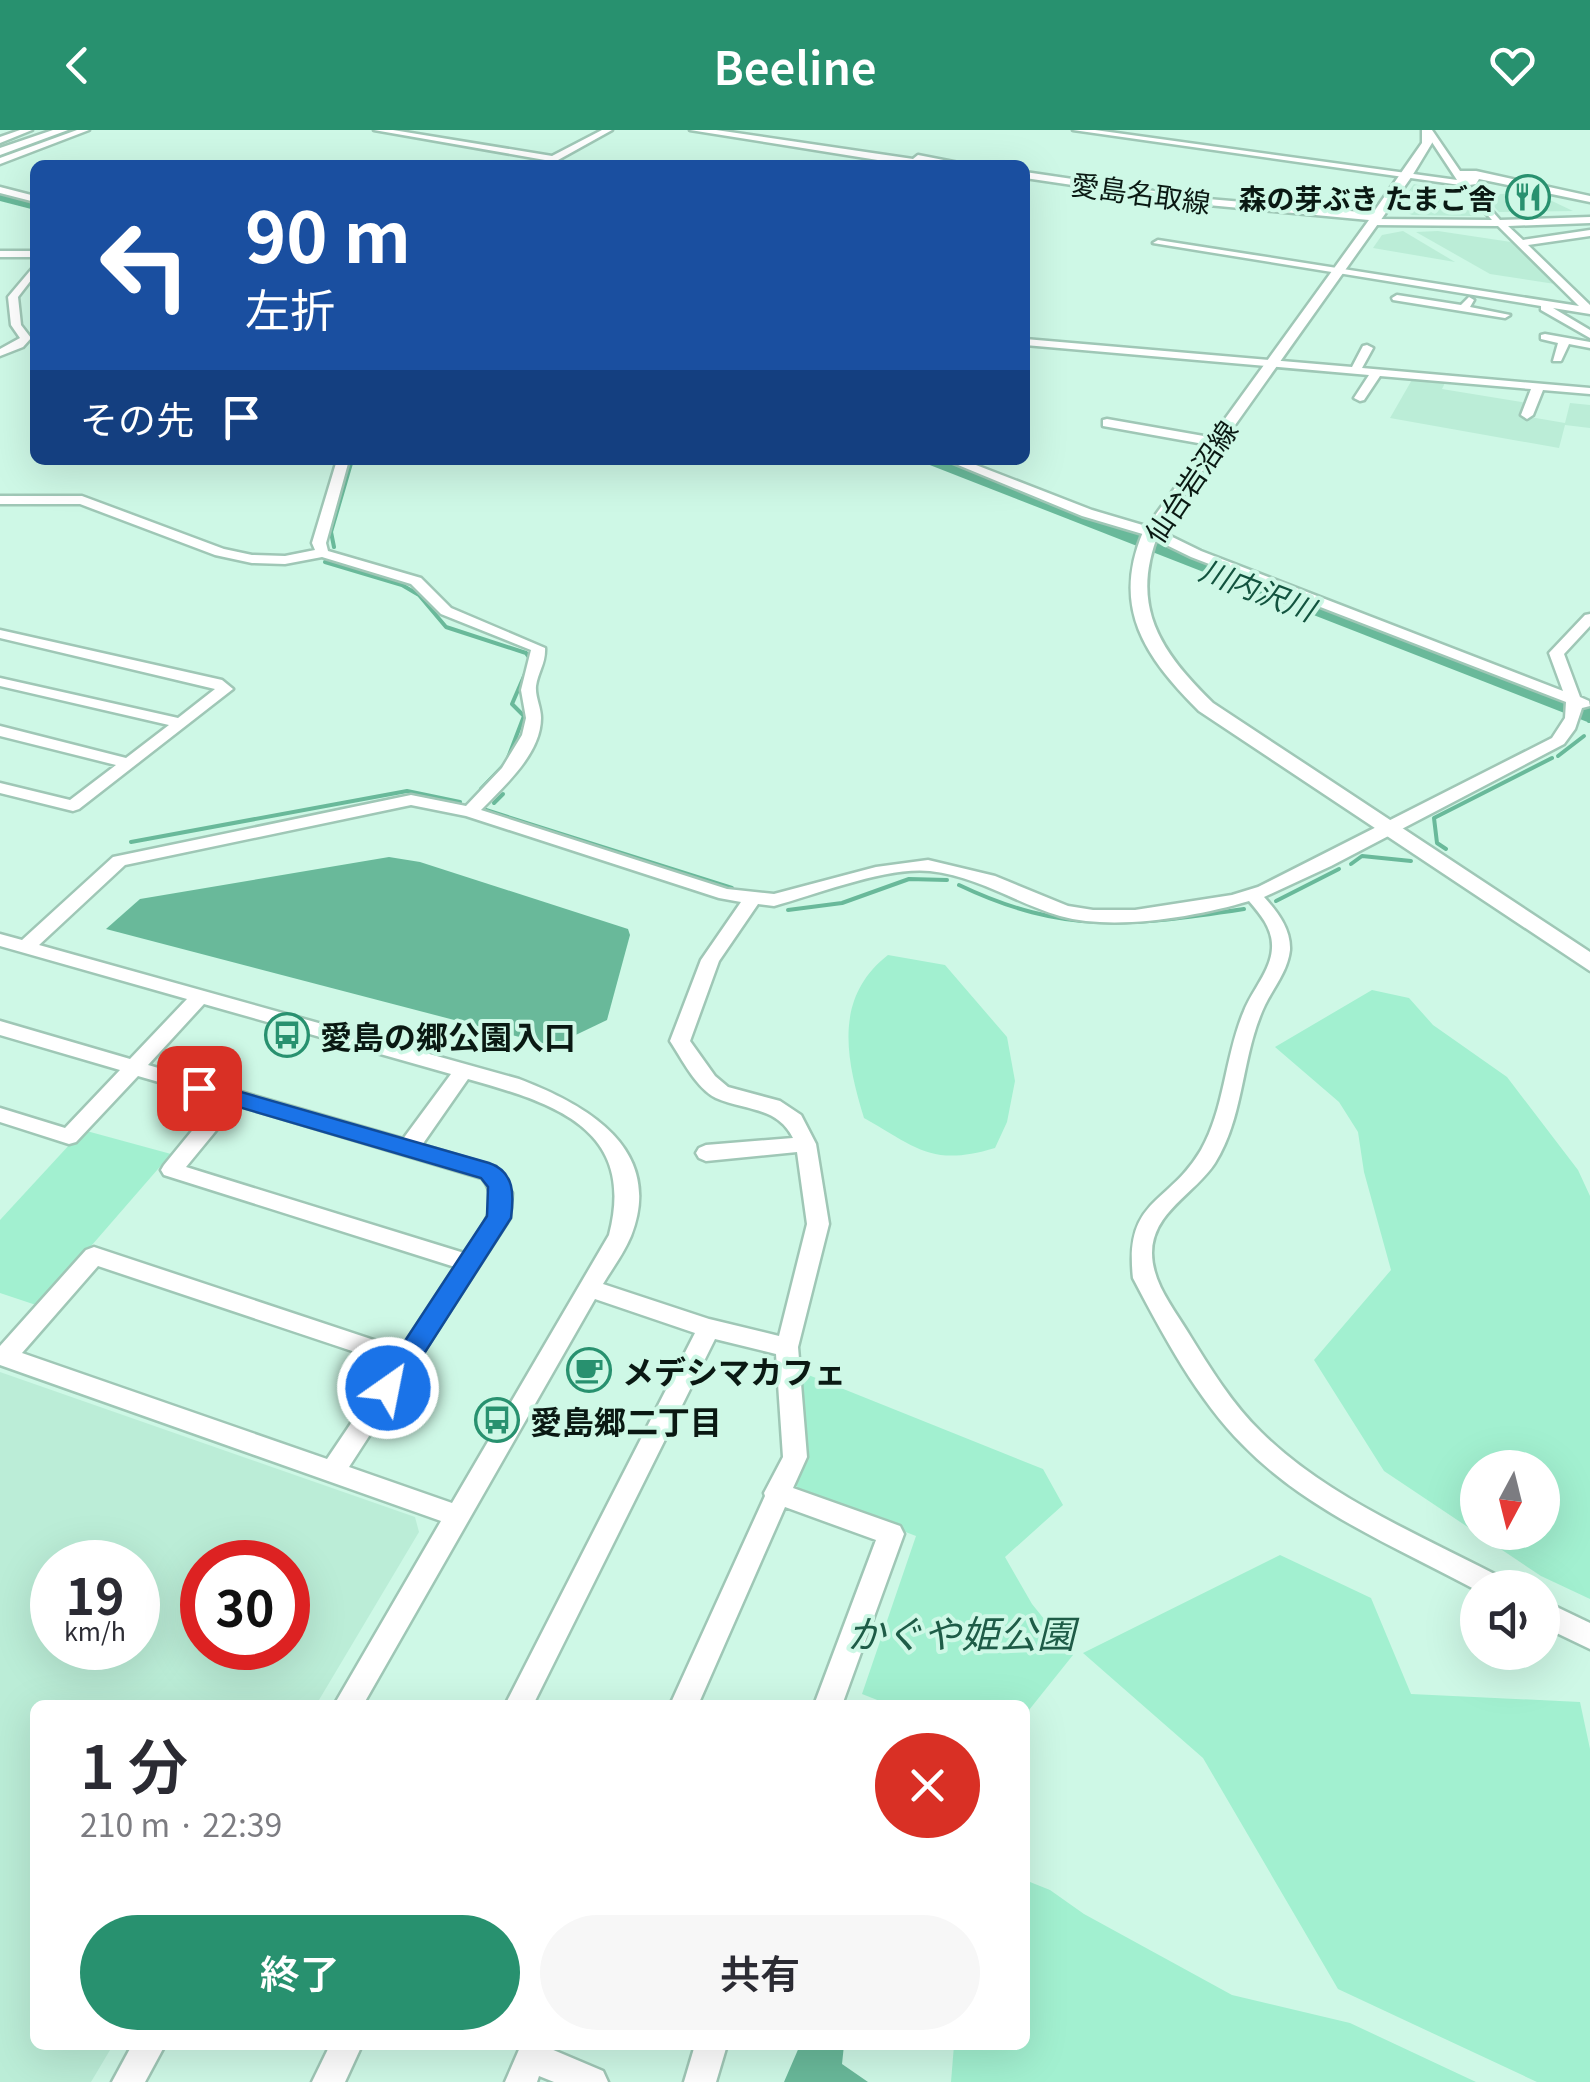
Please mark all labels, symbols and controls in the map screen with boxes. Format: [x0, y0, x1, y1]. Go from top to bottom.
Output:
text: Beeline [713, 33, 877, 98]
icon: back [50, 38, 105, 93]
icon: heart [1485, 38, 1540, 93]
street label: 愛島名取線 [1069, 162, 1213, 222]
restaurant icon: 森の芽ぶき たまご舎 [1505, 174, 1551, 220]
place label: 森の芽ぶき たまご舎 [1238, 177, 1496, 217]
text: 90 m [245, 182, 411, 283]
icon: left [80, 200, 210, 330]
text: 左折 [245, 275, 335, 340]
text: その先 [80, 390, 194, 445]
icon: arrive [214, 390, 269, 445]
street label: 仙台岩沼線 [1134, 412, 1246, 550]
water label: 川内沢川 [1194, 546, 1325, 631]
bus stop icon: 愛島の郷公園入口 [264, 1012, 310, 1058]
place label: 愛島の郷公園入口 [320, 1012, 576, 1058]
pin [157, 1046, 242, 1131]
icon: arrive [172, 1061, 227, 1116]
position arrow [336, 1336, 440, 1440]
cafe icon: メデシマカフェ [566, 1347, 612, 1393]
place label: メデシマカフェ [622, 1347, 846, 1393]
bus stop icon: 愛島郷二丁目 [474, 1397, 520, 1443]
place label: 愛島郷二丁目 [530, 1397, 722, 1443]
north arrow [1460, 1450, 1560, 1550]
map controls [1460, 1450, 1560, 1670]
speed limit sign: 30 [180, 1540, 310, 1670]
text: 19 [66, 1557, 125, 1629]
button: sound [1460, 1570, 1560, 1670]
park label: かぐや姫公園 [847, 1604, 1080, 1659]
text: km/h [64, 1612, 126, 1648]
text: 1 分 [80, 1719, 188, 1806]
button: close [875, 1733, 980, 1838]
text: 210 m · 22:39 [80, 1800, 282, 1846]
button: 終了 [80, 1915, 520, 2030]
button: 共有 [540, 1915, 980, 2030]

